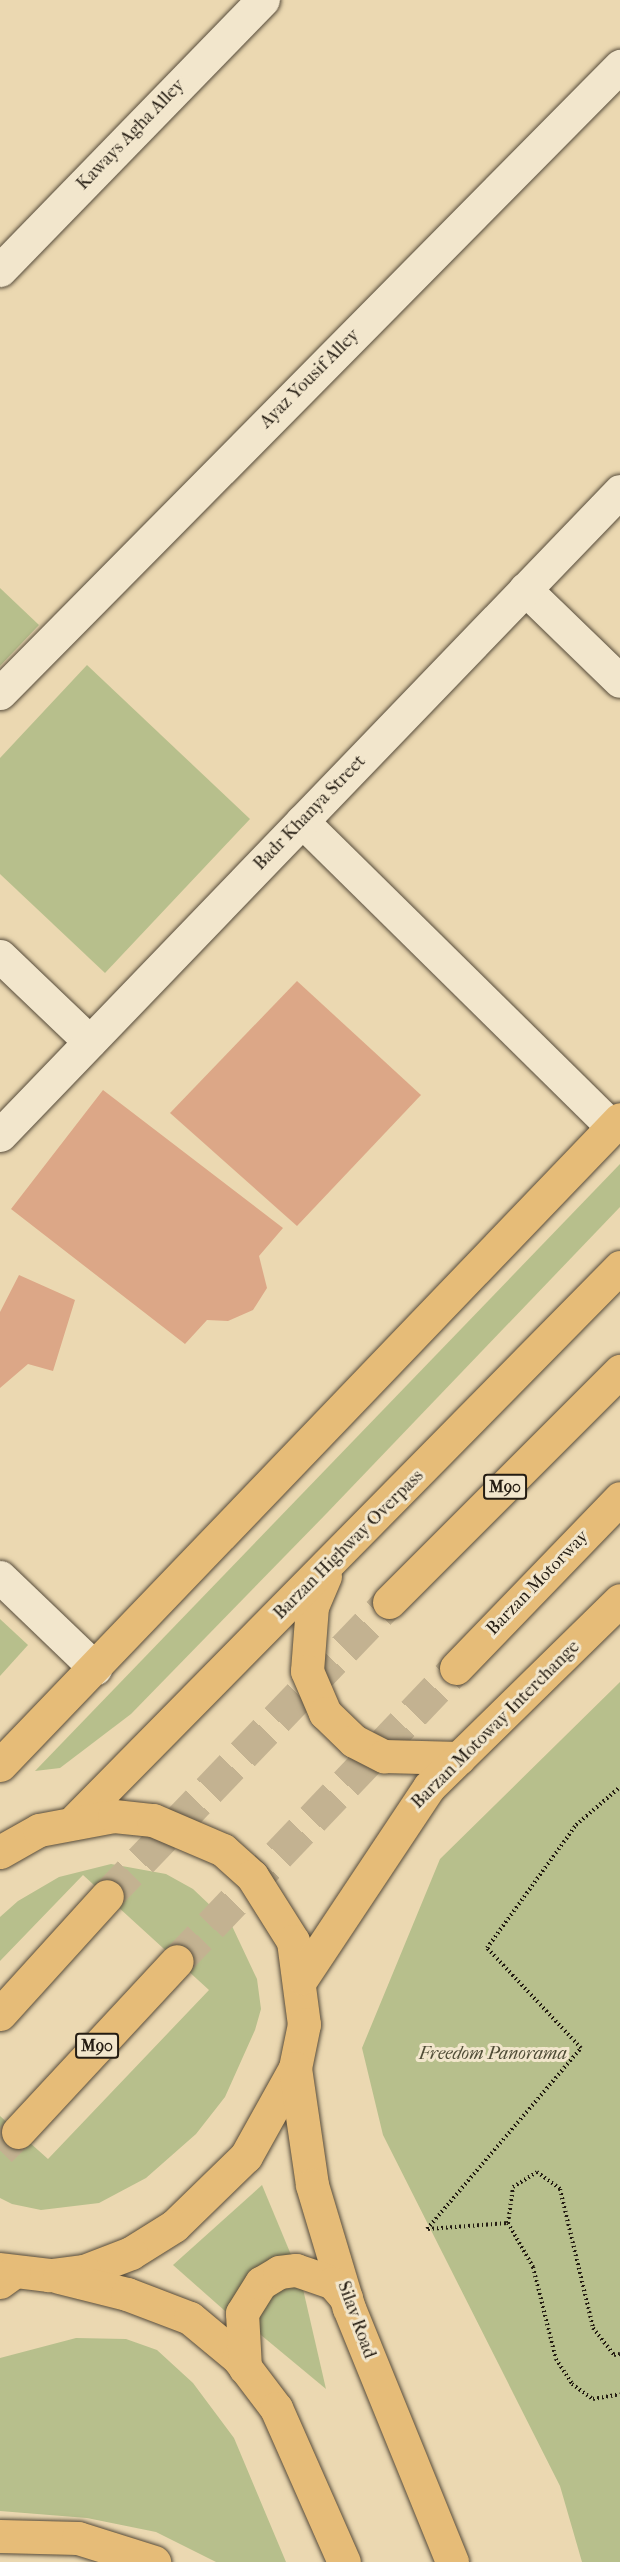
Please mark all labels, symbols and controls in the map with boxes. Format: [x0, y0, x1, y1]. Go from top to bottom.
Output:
street label: Kaways Agha Alley [73, 75, 189, 195]
street label: Ayaz Yousif Alley [256, 325, 364, 433]
street label: Badr Khanya Street [250, 751, 370, 875]
street label: Barzan Highway Overpass [270, 1466, 428, 1624]
road number: M90 [482, 1474, 528, 1500]
street label: Barzan Motorway [482, 1526, 594, 1640]
street label: Barzan Motoway Interchange [407, 1636, 585, 1814]
road number: M90 [74, 2033, 120, 2059]
park label: Freedom Panorama [419, 2043, 567, 2065]
street label: Silav Road [332, 2278, 380, 2362]

